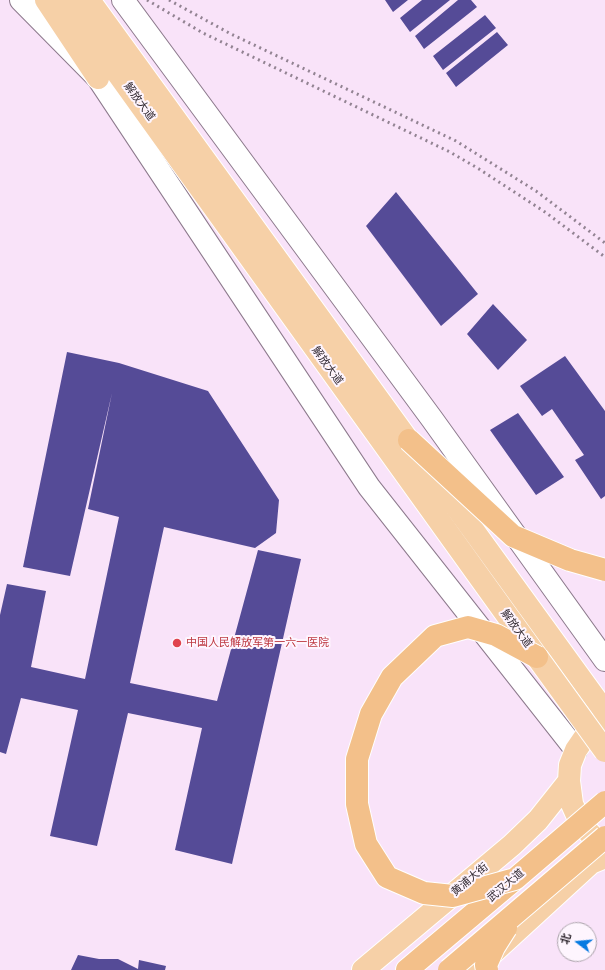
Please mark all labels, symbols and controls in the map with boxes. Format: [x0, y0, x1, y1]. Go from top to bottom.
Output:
street label: 解放大道 [121, 80, 157, 124]
street label: 解放大道 [309, 344, 345, 388]
street label: 解放大道 [498, 607, 534, 651]
place label: 中国人民解放军第一六一医院 [186, 636, 329, 650]
marker: 中国人民解放军第一六一医院 [171, 637, 183, 649]
street label: 黄浦大街 [449, 861, 491, 899]
street label: 武汉大道 [485, 867, 527, 905]
north arrow [557, 922, 597, 962]
text: 北 [558, 932, 574, 946]

